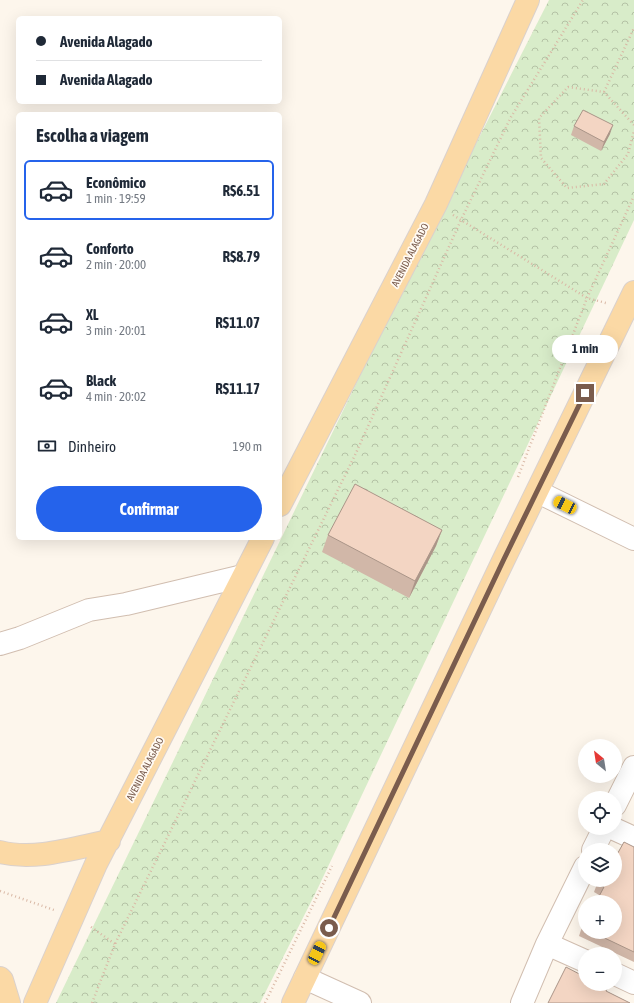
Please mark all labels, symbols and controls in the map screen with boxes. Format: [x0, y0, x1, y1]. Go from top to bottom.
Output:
text: Avenida Alagado [60, 33, 153, 50]
text: Avenida Alagado [60, 71, 153, 88]
text: Escolha a viagem [36, 125, 149, 146]
icon: car [38, 172, 74, 208]
text: Econômico [86, 174, 146, 191]
text: R$6.51 [222, 182, 260, 199]
text: 1 min · 19:59 [86, 191, 146, 206]
street label: AVENIDA ALAGADO [389, 221, 431, 288]
icon: car [38, 238, 74, 274]
text: Conforto [86, 240, 134, 257]
text: R$8.79 [222, 248, 260, 265]
text: 2 min · 20:00 [86, 257, 146, 272]
icon: car [38, 304, 74, 340]
text: XL [86, 306, 99, 323]
text: R$11.07 [215, 314, 260, 331]
text: 3 min · 20:01 [86, 323, 146, 338]
callout: 1 min [552, 335, 618, 363]
text: 1 min [572, 341, 598, 356]
icon: car [38, 370, 74, 406]
text: Black [86, 372, 116, 389]
text: R$11.17 [215, 380, 260, 397]
route end [576, 384, 594, 402]
text: 4 min · 20:02 [86, 389, 146, 404]
icon: cash [36, 435, 58, 457]
text: Dinheiro [68, 438, 116, 455]
text: 190 m [233, 439, 262, 454]
button: Confirmar [36, 486, 262, 532]
car [552, 494, 578, 516]
street label: AVENIDA ALAGADO [124, 735, 166, 802]
north arrow [578, 739, 622, 783]
map controls [578, 739, 622, 991]
button: locate [578, 791, 622, 835]
button: layers [578, 843, 622, 887]
button: + [578, 895, 622, 939]
route start [320, 919, 338, 937]
car [306, 940, 328, 966]
button: − [578, 947, 622, 991]

